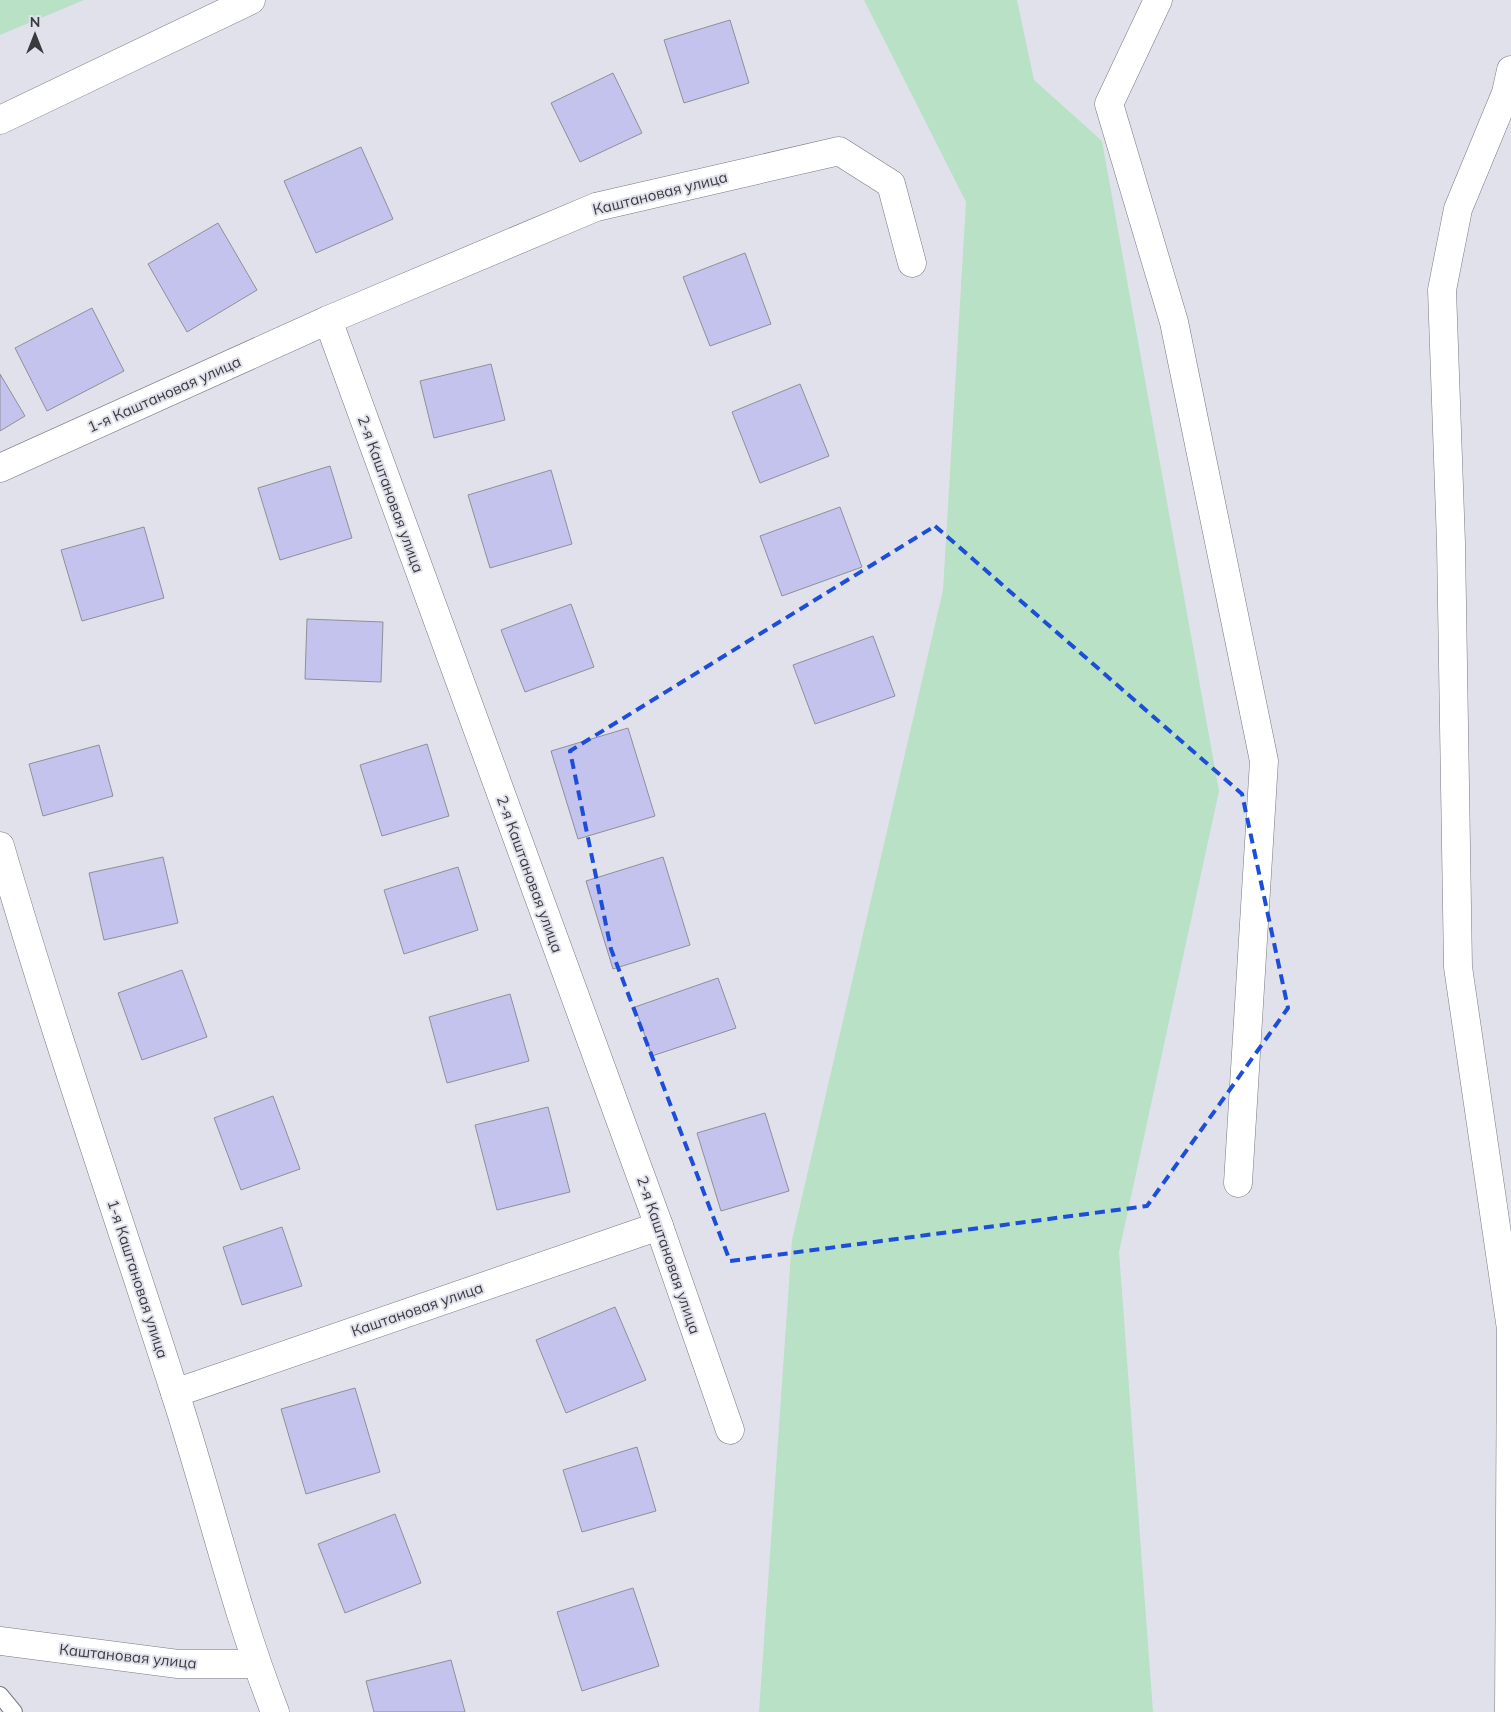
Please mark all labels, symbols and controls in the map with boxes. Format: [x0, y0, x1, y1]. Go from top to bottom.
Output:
north arrow [10, 10, 60, 60]
text: N [30, 13, 40, 31]
street label: Каштановая улица [591, 167, 729, 219]
street label: 1-я Каштановая улица [84, 352, 244, 436]
street label: 2-я Каштановая улица [354, 413, 428, 575]
street label: 2-я Каштановая улица [493, 793, 567, 955]
street label: 2-я Каштановая улица [633, 1173, 705, 1337]
street label: 1-я Каштановая улица [103, 1197, 173, 1361]
street label: Каштановая улица [349, 1278, 485, 1340]
street label: Каштановая улица [58, 1639, 198, 1673]

